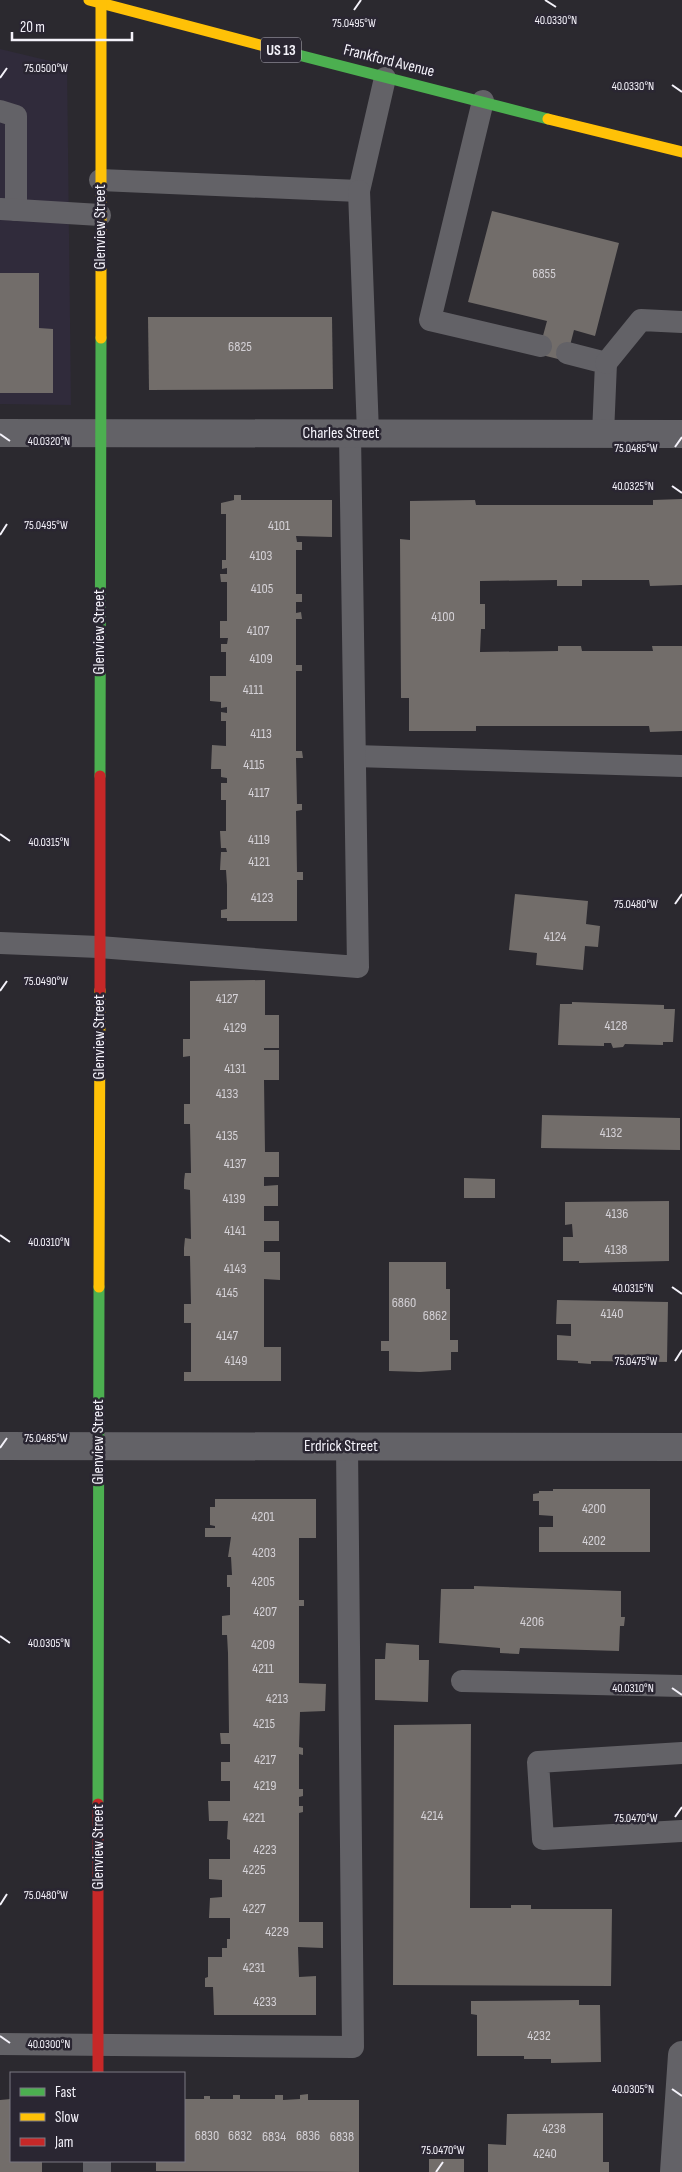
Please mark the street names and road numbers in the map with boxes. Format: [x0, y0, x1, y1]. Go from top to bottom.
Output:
road number: US 13 [261, 38, 301, 62]
street label: Frankford Avenue [342, 41, 436, 81]
street label: Glenview Street [91, 184, 110, 270]
street label: Charles Street [303, 424, 380, 443]
street label: Glenview Street [90, 589, 109, 675]
street label: Glenview Street [90, 994, 109, 1080]
street label: Glenview Street [89, 1399, 108, 1485]
street label: Erdrick Street [304, 1437, 378, 1456]
street label: Glenview Street [89, 1804, 108, 1890]

